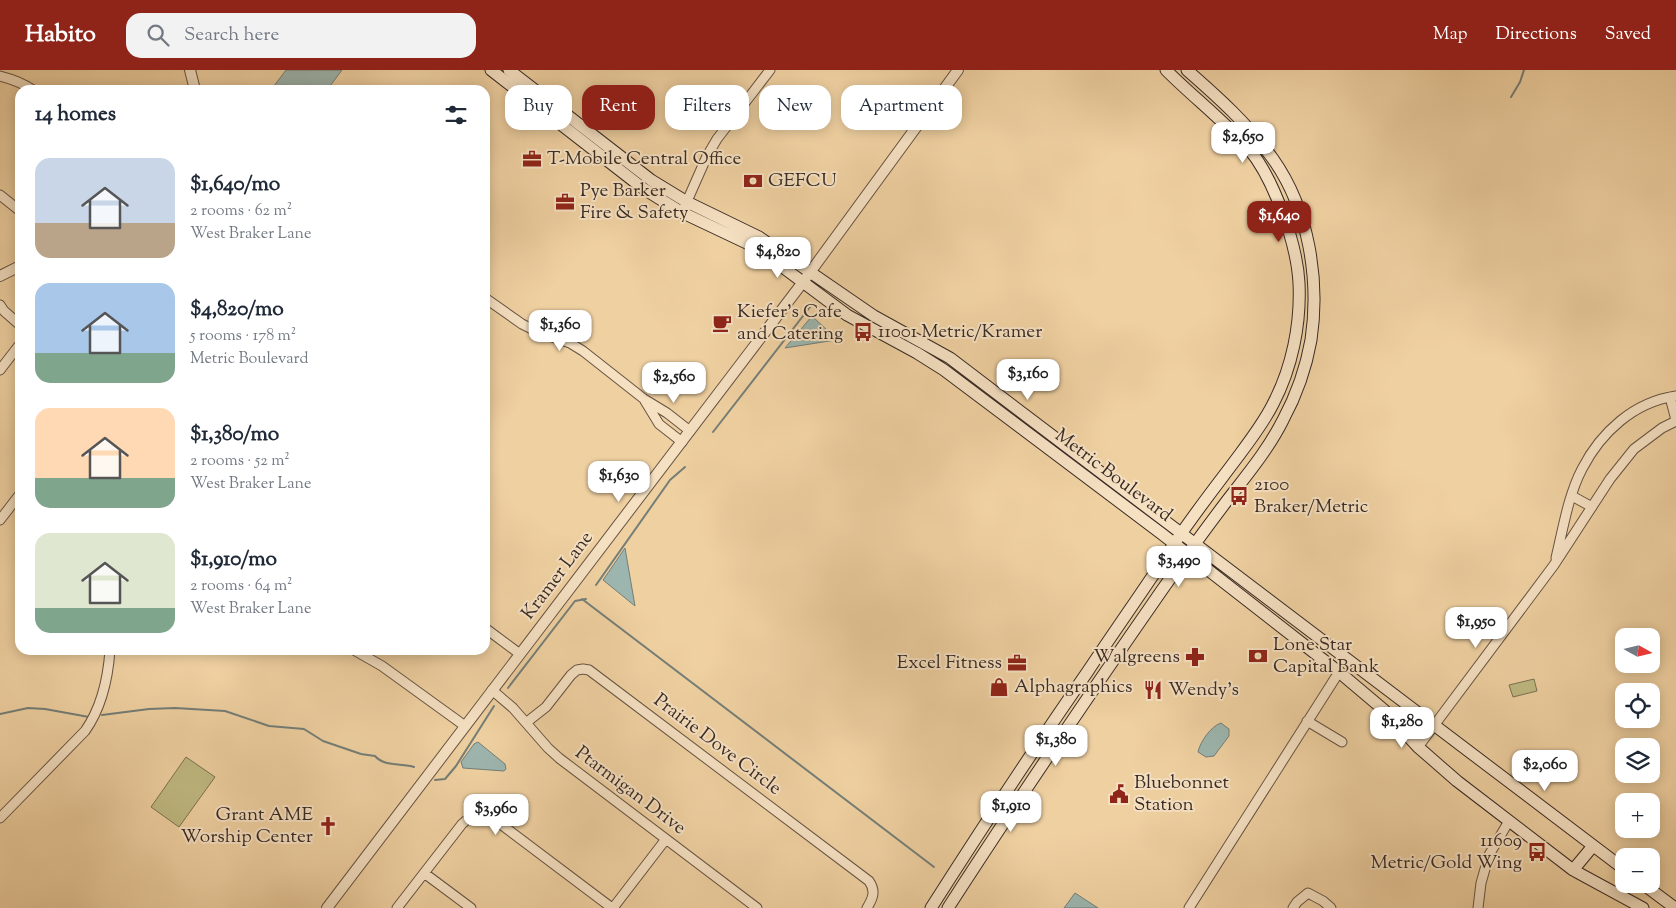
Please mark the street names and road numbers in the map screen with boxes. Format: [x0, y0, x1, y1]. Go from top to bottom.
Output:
street label: Metric Boulevard [1049, 423, 1178, 529]
street label: Kramer Lane [516, 526, 600, 626]
street label: Prairie Dove Circle [647, 688, 787, 802]
street label: Ptarmigan Drive [569, 740, 691, 842]

